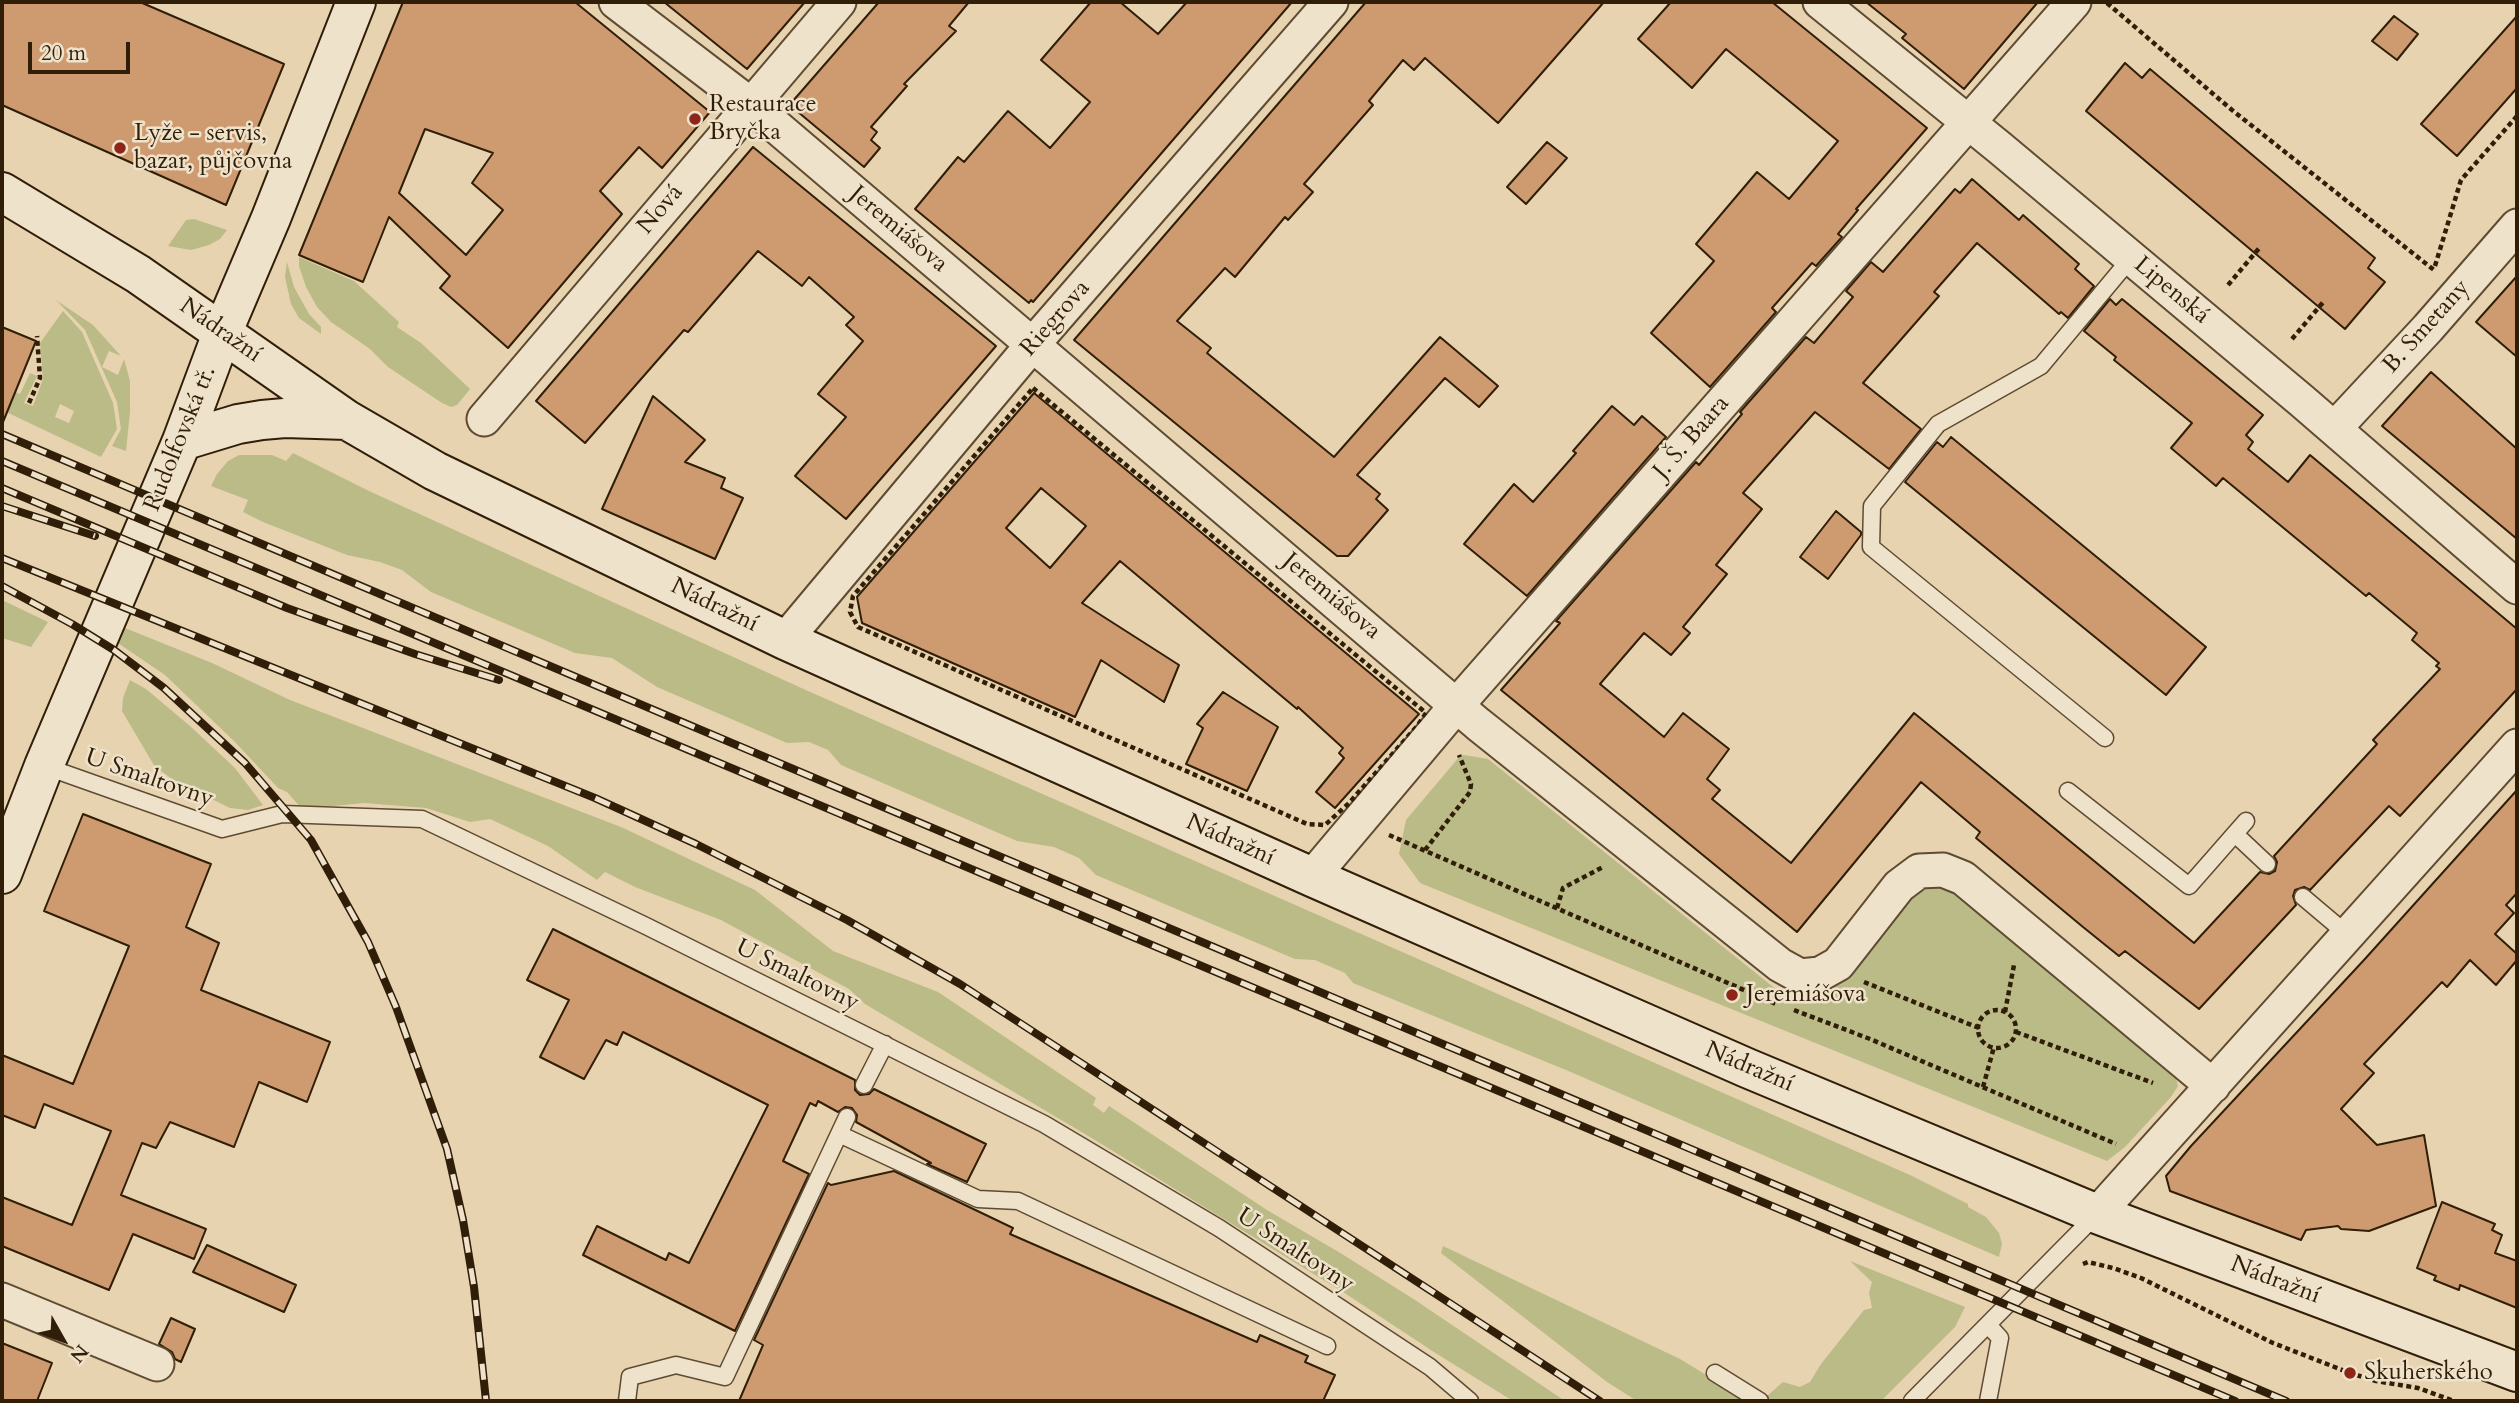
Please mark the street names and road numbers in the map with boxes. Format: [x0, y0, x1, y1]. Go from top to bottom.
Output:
street label: Nová [632, 179, 690, 241]
street label: Jeremiášova [843, 181, 953, 279]
street label: Lipenská [2127, 251, 2215, 331]
street label: B. Smetany [2377, 274, 2477, 380]
street label: Riegrova [1015, 275, 1097, 363]
street label: Nádražní [173, 292, 267, 370]
street label: Rudolfovská tř. [139, 362, 223, 516]
street label: J. Š. Baara [1648, 390, 1736, 486]
street label: Jeremiášova [1276, 548, 1386, 646]
street label: Nádražní [666, 572, 762, 640]
street label: U Smaltovny [81, 744, 217, 814]
street label: Nádražní [1181, 809, 1279, 873]
street label: U Smaltovny [731, 934, 863, 1018]
street label: Nádražní [1700, 1036, 1798, 1100]
street label: U Smaltovny [1231, 1202, 1359, 1300]
street label: Nádražní [2226, 1251, 2324, 1311]

